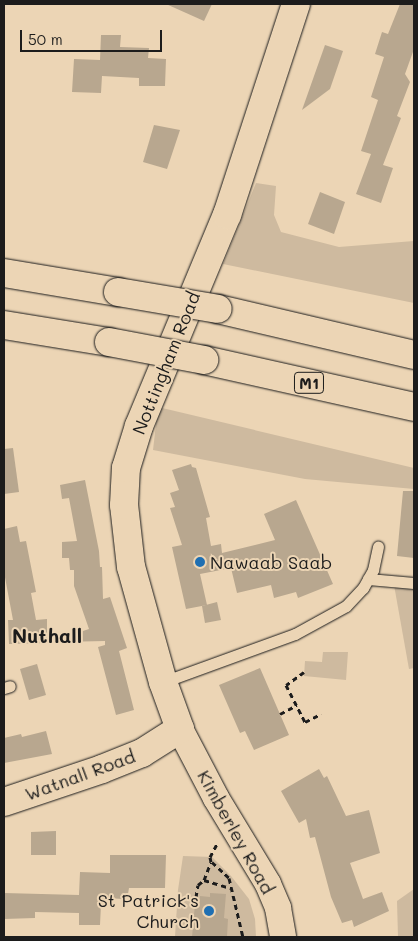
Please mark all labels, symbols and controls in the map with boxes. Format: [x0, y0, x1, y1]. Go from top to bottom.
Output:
scale bar [22, 20, 165, 52]
text: 50 m [28, 29, 63, 49]
street label: Nottingham Road [128, 288, 204, 438]
road number: M1 [293, 369, 325, 396]
place label: Nawaab Saab [210, 551, 332, 573]
marker: Nawaab Saab [194, 556, 206, 568]
district label: Nuthall [12, 623, 82, 647]
street label: Watnall Road [22, 745, 138, 805]
street label: Kimberley Road [193, 766, 279, 898]
place label: St Patrick's Church [98, 890, 199, 932]
marker: St Patrick's Church [203, 905, 215, 917]

